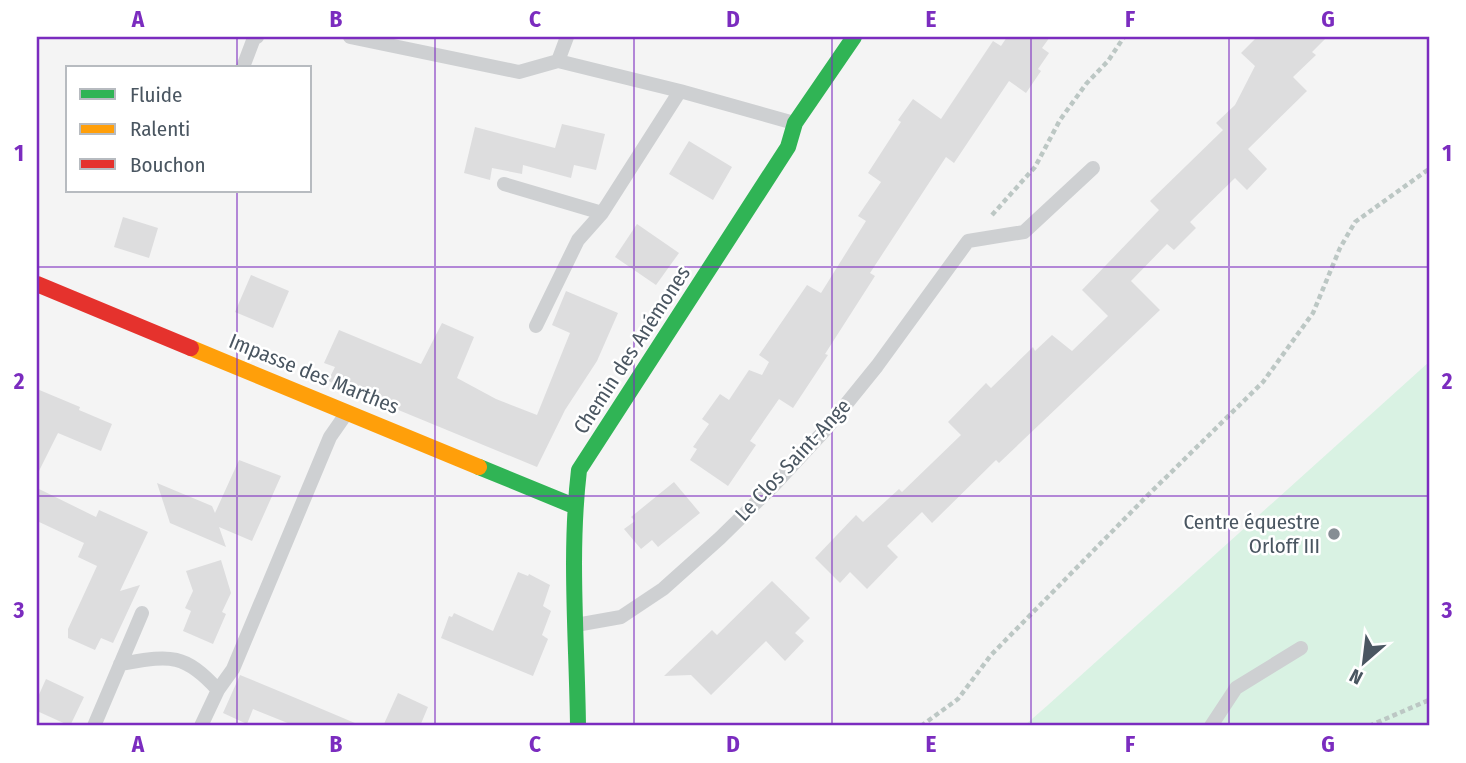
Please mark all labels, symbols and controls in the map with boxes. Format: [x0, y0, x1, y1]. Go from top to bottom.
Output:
text: A [131, 5, 145, 33]
text: B [330, 5, 343, 33]
text: C [529, 5, 541, 33]
text: D [726, 5, 740, 33]
text: E [926, 5, 937, 33]
text: F [1125, 5, 1135, 33]
text: G [1321, 5, 1335, 33]
legend [66, 66, 312, 192]
text: Fluide [130, 82, 182, 108]
text: Ralenti [130, 116, 190, 142]
text: 1 [14, 139, 24, 167]
text: 1 [1442, 139, 1452, 167]
text: Bouchon [130, 152, 206, 178]
street label: Chemin des Anémones [568, 261, 696, 439]
street label: Impasse des Marthes [225, 328, 403, 420]
text: 2 [13, 367, 25, 395]
text: 2 [1441, 367, 1453, 395]
street label: Le Clos Saint-Ange [730, 393, 856, 527]
place label: Centre équestre Orloff III [1183, 509, 1320, 559]
marker: Centre équestre Orloff III [1326, 526, 1342, 542]
text: 3 [13, 596, 25, 624]
text: 3 [1441, 596, 1453, 624]
north arrow [1330, 626, 1400, 696]
text: N [1346, 664, 1367, 689]
text: A [131, 730, 145, 758]
text: B [330, 730, 343, 758]
text: C [529, 730, 541, 758]
text: D [726, 730, 740, 758]
text: E [926, 730, 937, 758]
text: F [1125, 730, 1135, 758]
text: G [1321, 730, 1335, 758]

